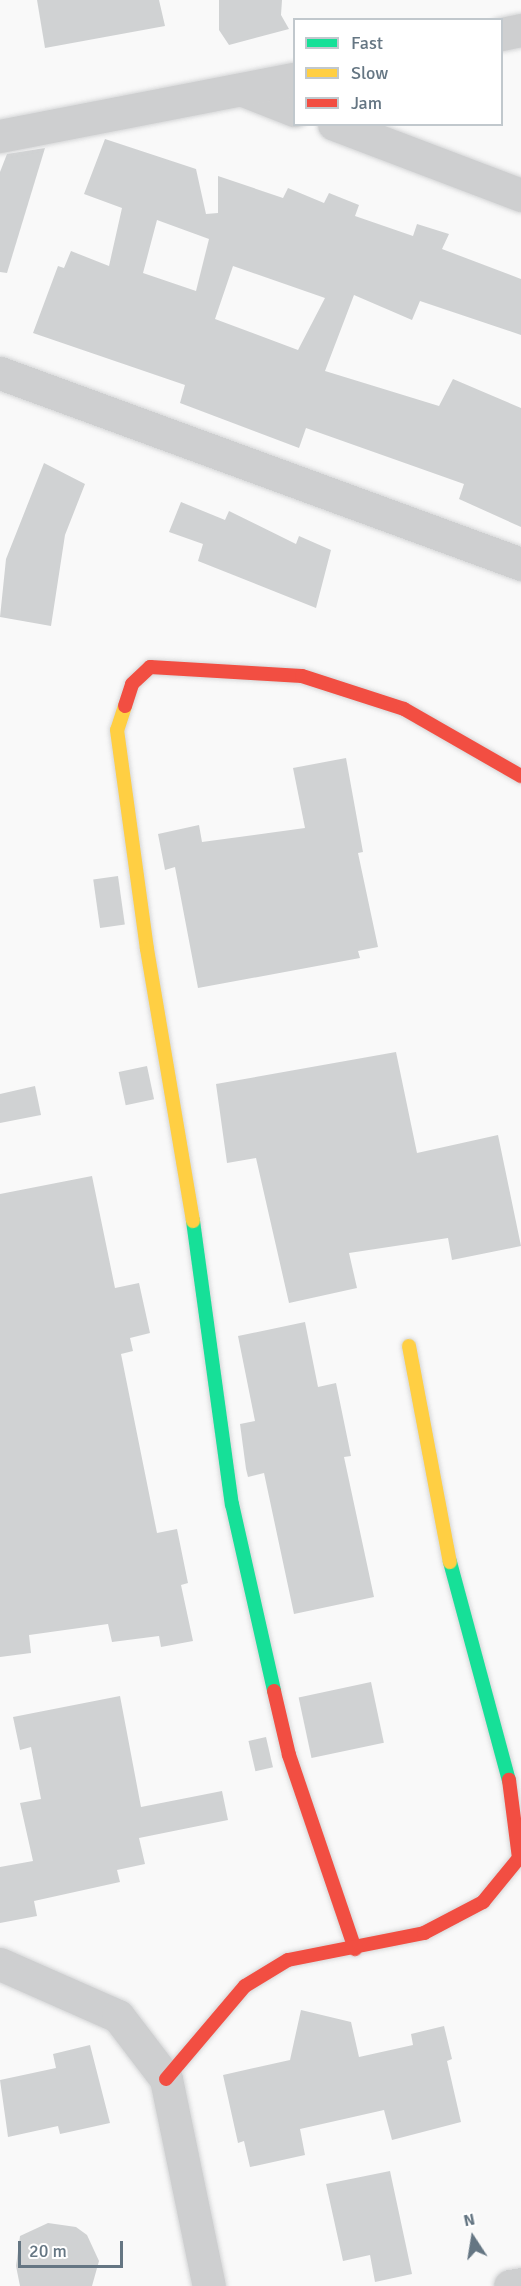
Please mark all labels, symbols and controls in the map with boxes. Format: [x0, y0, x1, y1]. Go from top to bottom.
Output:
legend [293, 18, 503, 126]
text: Fast [351, 32, 383, 54]
text: Slow [351, 62, 388, 84]
text: Jam [351, 92, 382, 114]
north arrow [443, 2208, 503, 2268]
text: N [462, 2209, 477, 2231]
scale bar [21, 2229, 126, 2267]
text: 20 m [29, 2240, 67, 2262]

